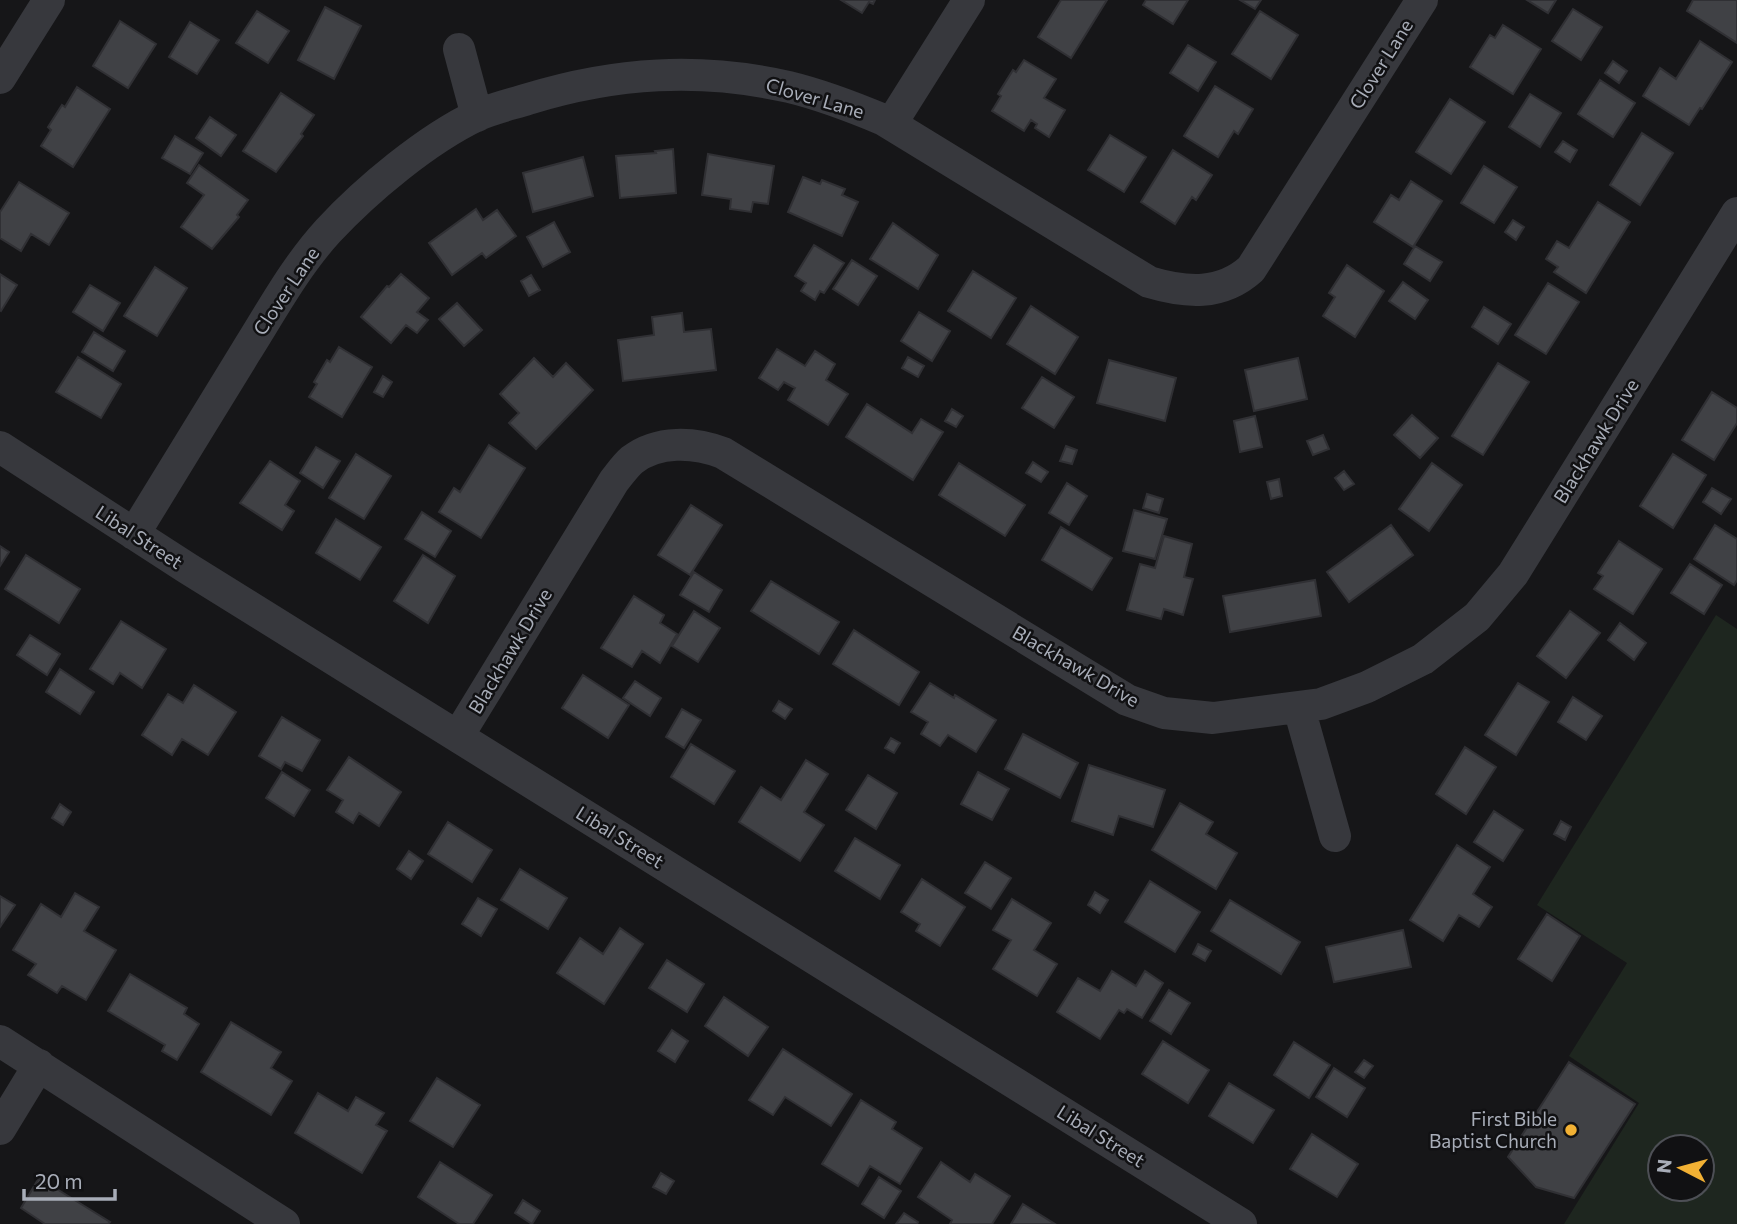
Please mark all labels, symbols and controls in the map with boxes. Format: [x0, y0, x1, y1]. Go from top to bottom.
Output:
street label: Clover Lane [1344, 15, 1417, 113]
street label: Clover Lane [763, 73, 867, 123]
street label: Clover Lane [248, 242, 323, 339]
street label: Blackhawk Drive [1548, 374, 1643, 507]
street label: Libal Street [91, 500, 187, 573]
street label: Blackhawk Drive [463, 584, 556, 718]
street label: Blackhawk Drive [1009, 620, 1144, 711]
street label: Libal Street [572, 801, 669, 873]
street label: Libal Street [1053, 1100, 1150, 1172]
place label: First Bible Baptist Church [1429, 1107, 1557, 1152]
marker: First Bible Baptist Church [1563, 1122, 1579, 1138]
north arrow [1646, 1133, 1716, 1203]
scale bar [24, 1158, 116, 1202]
text: N [1651, 1158, 1676, 1174]
text: 20 m [35, 1168, 83, 1193]

